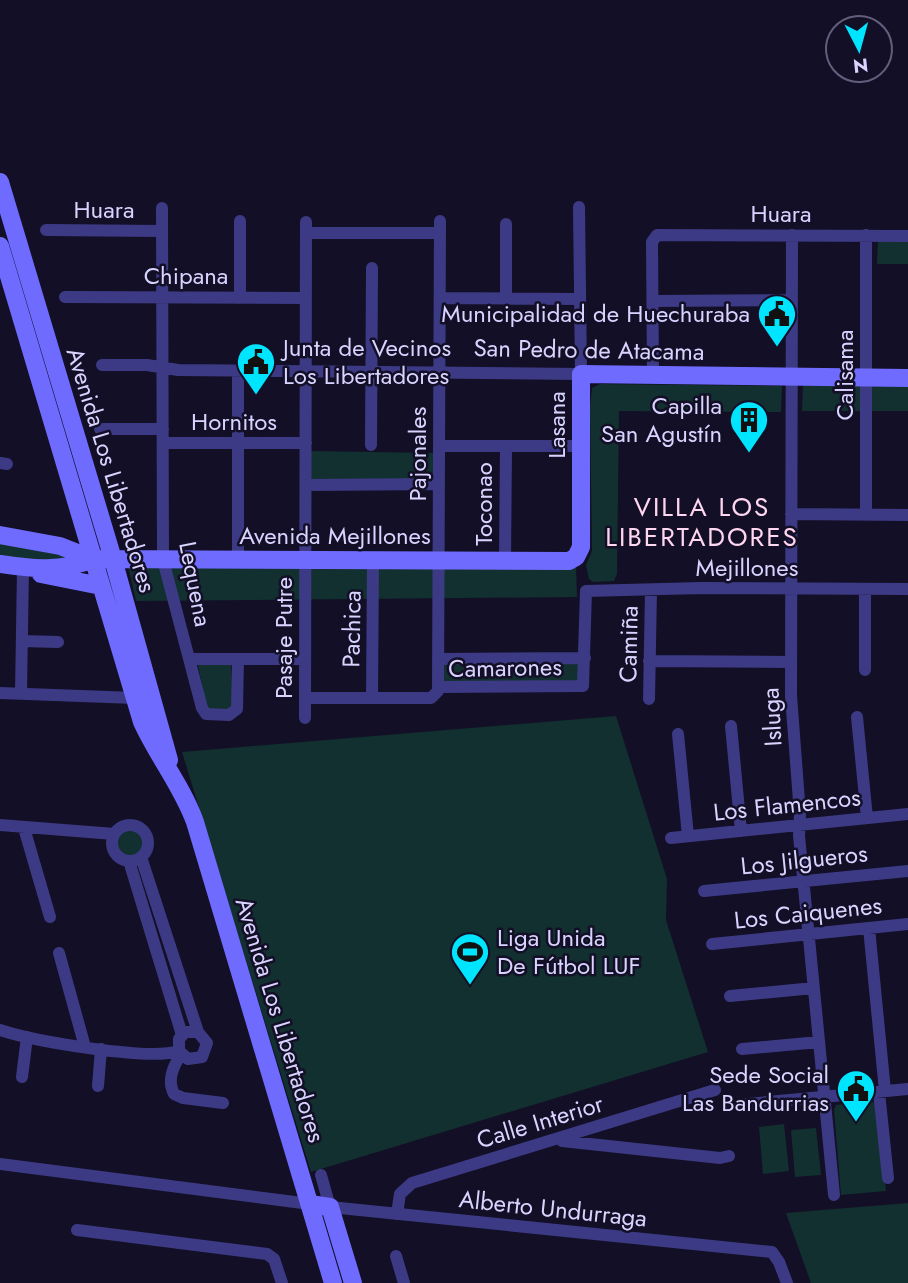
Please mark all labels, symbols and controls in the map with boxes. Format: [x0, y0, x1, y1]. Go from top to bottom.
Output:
north arrow [824, 14, 894, 84]
text: N [852, 51, 870, 80]
street label: Huara [73, 192, 135, 227]
street label: Huara [750, 196, 812, 231]
street label: Chipana [144, 258, 228, 293]
public building icon: Municipalidad de Huechuraba [756, 293, 798, 348]
place label: Municipalidad de Huechuraba [441, 296, 750, 331]
street label: Calisama [827, 329, 862, 421]
place label: Junta de Vecinos Los Libertadores [280, 330, 451, 393]
street label: San Pedro de Atacama [473, 330, 705, 369]
public building icon: Junta de Vecinos Los Libertadores [235, 341, 277, 396]
street label: Avenida Los Libertadores [58, 343, 165, 597]
place label: Capilla San Agustín [601, 388, 722, 451]
street label: Lasana [539, 391, 574, 459]
building icon: Capilla San Agustín [728, 399, 770, 454]
street label: Hornitos [191, 404, 277, 439]
street label: Pajonales [400, 407, 435, 501]
street label: Toconao [466, 462, 501, 546]
district label: VILLA LOS LIBERTADORES [605, 488, 799, 556]
street label: Avenida Mejillones [239, 518, 431, 553]
street label: Lequena [170, 538, 221, 629]
street label: Mejillones [696, 550, 798, 585]
street label: Pasaje Putre [266, 577, 301, 699]
street label: Pachica [333, 590, 370, 668]
street label: Camiña [610, 605, 647, 683]
street label: Camarones [448, 649, 562, 686]
street label: Isluga [752, 687, 791, 747]
street label: Los Flamencos [712, 779, 862, 830]
street label: Los Jilgueros [739, 835, 869, 884]
street label: Los Caiquenes [732, 887, 884, 938]
street label: Avenida Los Libertadores [227, 893, 334, 1147]
place label: Liga Unida De Fútbol LUF [497, 920, 641, 983]
sports icon: Liga Unida De Fútbol LUF [449, 931, 491, 986]
place label: Sede Social Las Bandurrias [682, 1057, 829, 1120]
public building icon: Sede Social Las Bandurrias [835, 1068, 877, 1123]
street label: Calle Interior [472, 1085, 608, 1157]
street label: Alberto Undurraga [457, 1181, 649, 1236]

